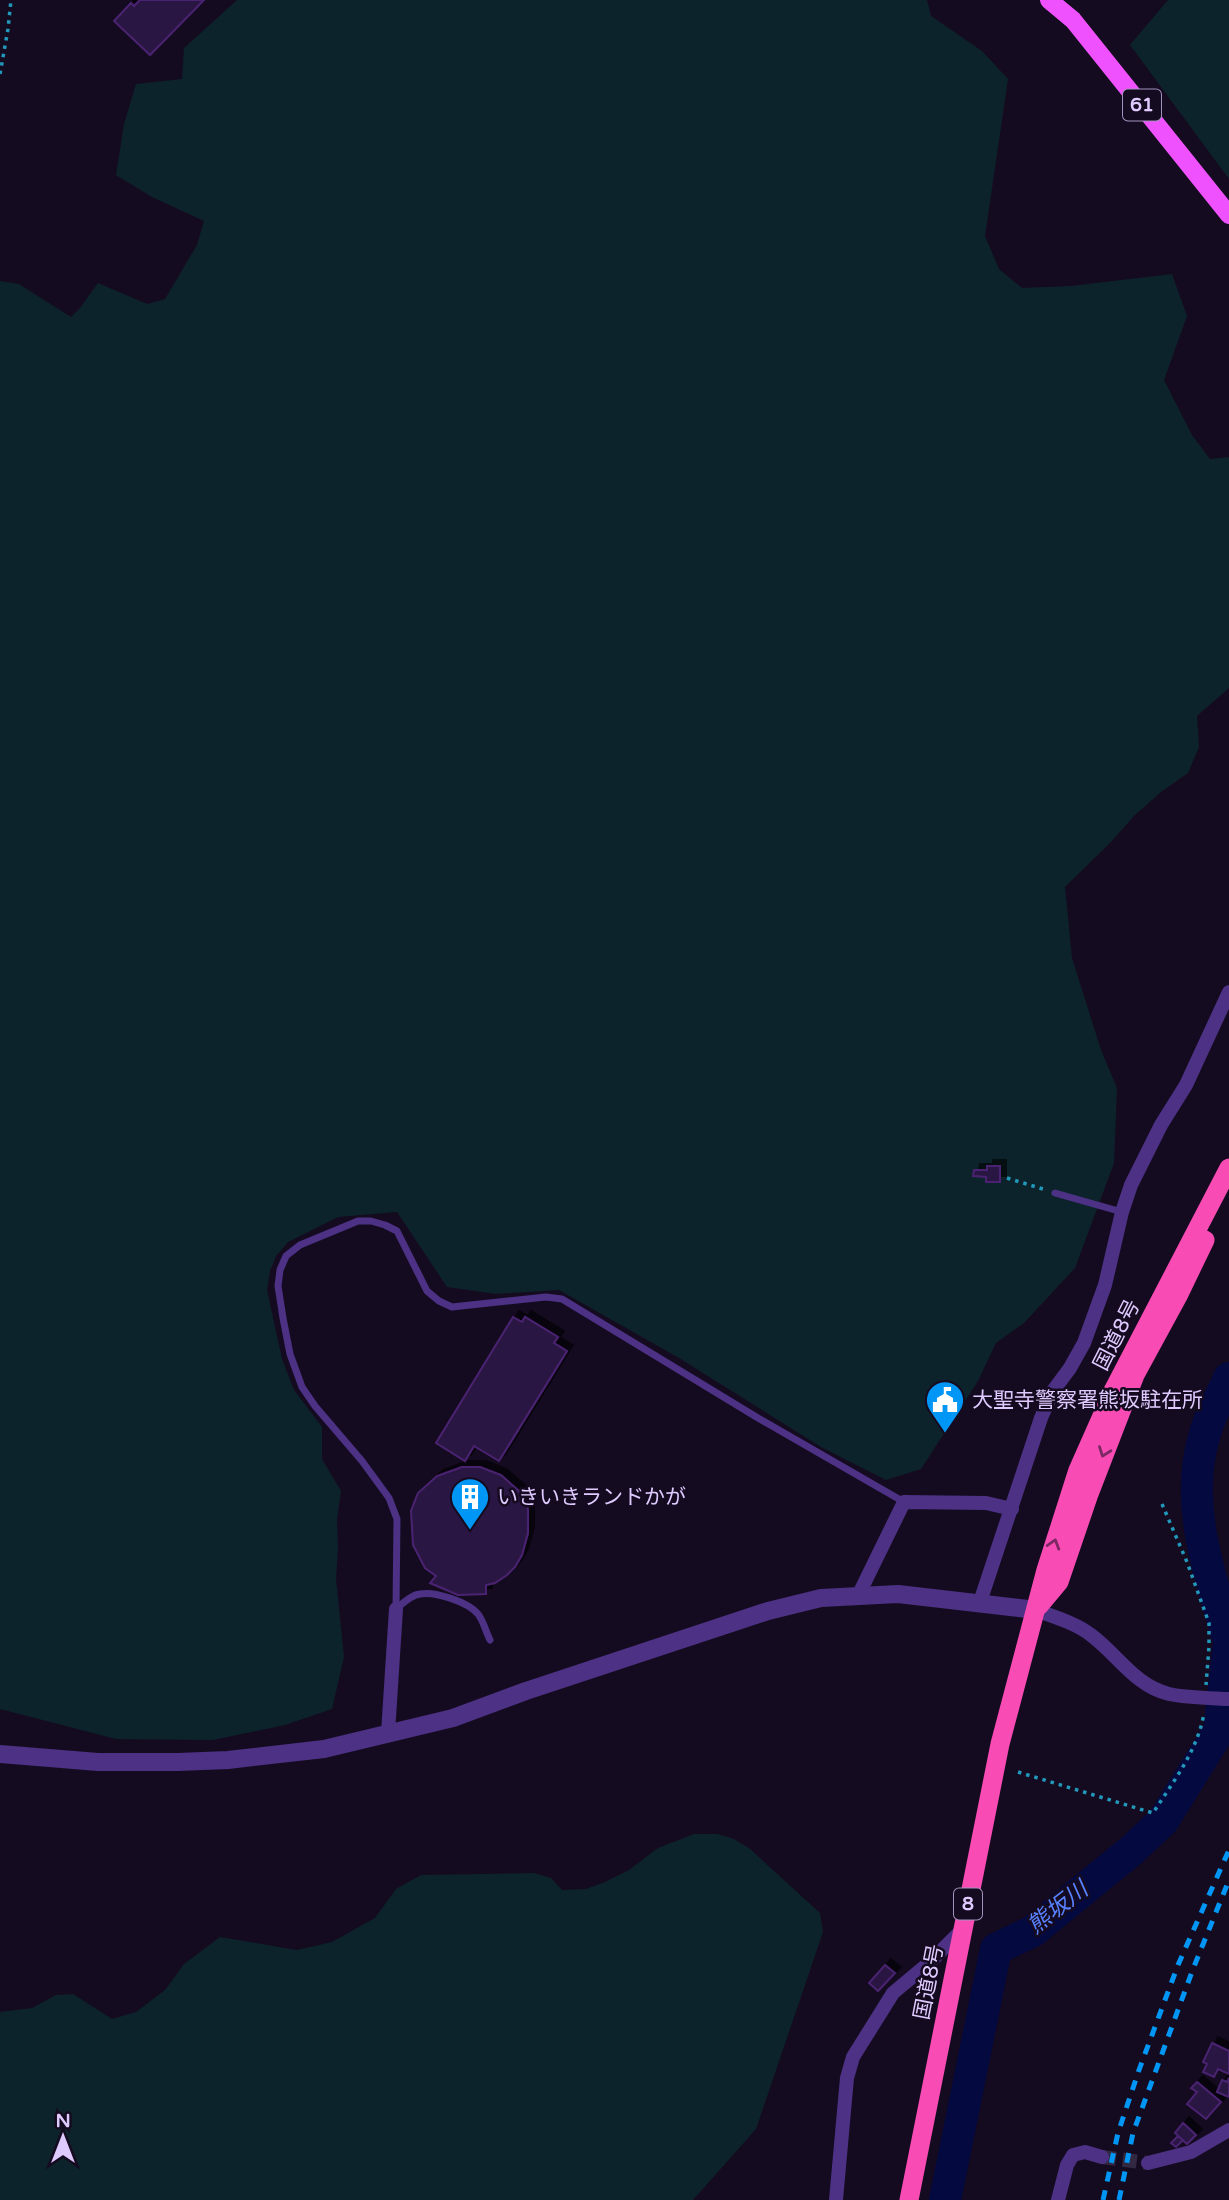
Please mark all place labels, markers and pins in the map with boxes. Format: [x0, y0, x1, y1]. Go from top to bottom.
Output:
public building icon: 大聖寺警察署熊坂駐在所 [924, 1379, 966, 1434]
place label: 大聖寺警察署熊坂駐在所 [972, 1388, 1203, 1413]
building icon: いきいきランドかが [449, 1476, 491, 1531]
place label: いきいきランドかが [497, 1485, 686, 1510]

